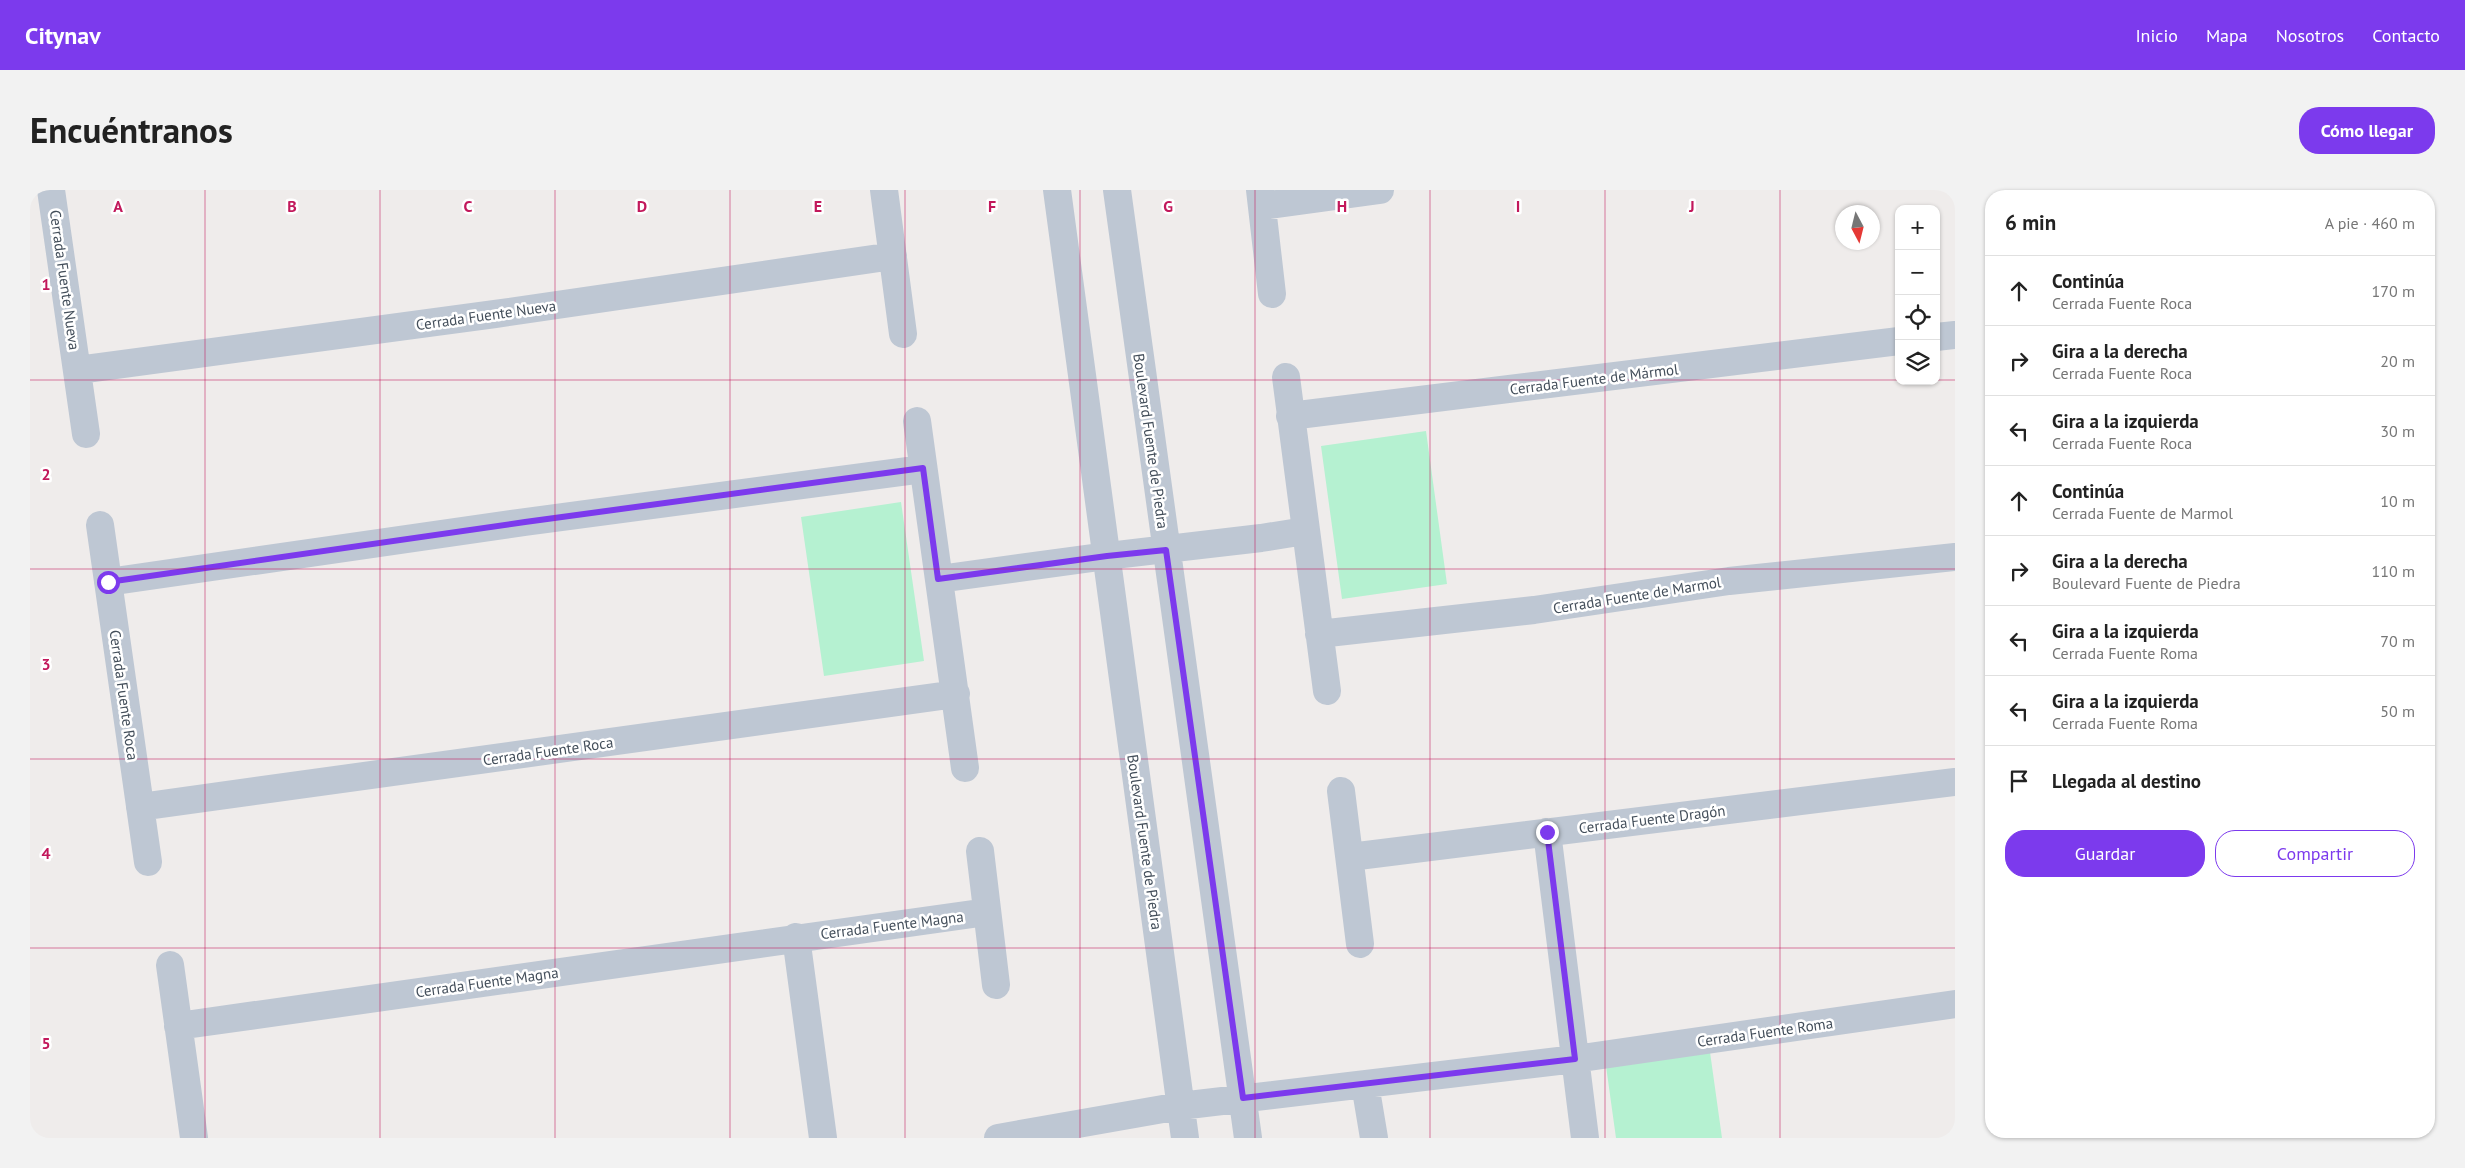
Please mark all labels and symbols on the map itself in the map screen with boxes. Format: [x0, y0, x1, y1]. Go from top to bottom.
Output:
text: A [113, 196, 123, 216]
text: B [287, 196, 297, 216]
text: C [464, 196, 473, 216]
text: D [637, 196, 647, 216]
text: E [814, 196, 822, 216]
text: F [988, 196, 996, 216]
text: G [1163, 196, 1173, 216]
text: H [1337, 196, 1347, 216]
text: I [1516, 196, 1520, 216]
text: J [1688, 196, 1695, 216]
north arrow [1835, 205, 1880, 250]
street label: Cerrada Fuente Nueva [46, 209, 84, 351]
text: 1 [41, 274, 51, 294]
street label: Cerrada Fuente Nueva [415, 296, 557, 334]
street label: Boulevard Fuente de Piedra [1129, 352, 1173, 530]
street label: Cerrada Fuente de Mármol [1509, 359, 1680, 399]
text: 2 [41, 464, 51, 484]
route start [97, 571, 120, 594]
street label: Cerrada Fuente de Marmol [1552, 572, 1723, 618]
street label: Cerrada Fuente Roca [105, 629, 143, 761]
text: 3 [41, 654, 51, 674]
street label: Cerrada Fuente Roca [482, 732, 614, 770]
street label: Boulevard Fuente de Piedra [1123, 753, 1167, 931]
street label: Cerrada Fuente Dragón [1578, 801, 1726, 837]
route end [1536, 821, 1559, 844]
text: 4 [41, 843, 51, 863]
street label: Cerrada Fuente Magna [819, 907, 965, 943]
street label: Cerrada Fuente Magna [414, 963, 560, 1001]
street label: Cerrada Fuente Roma [1696, 1013, 1834, 1051]
text: 5 [41, 1033, 51, 1053]

